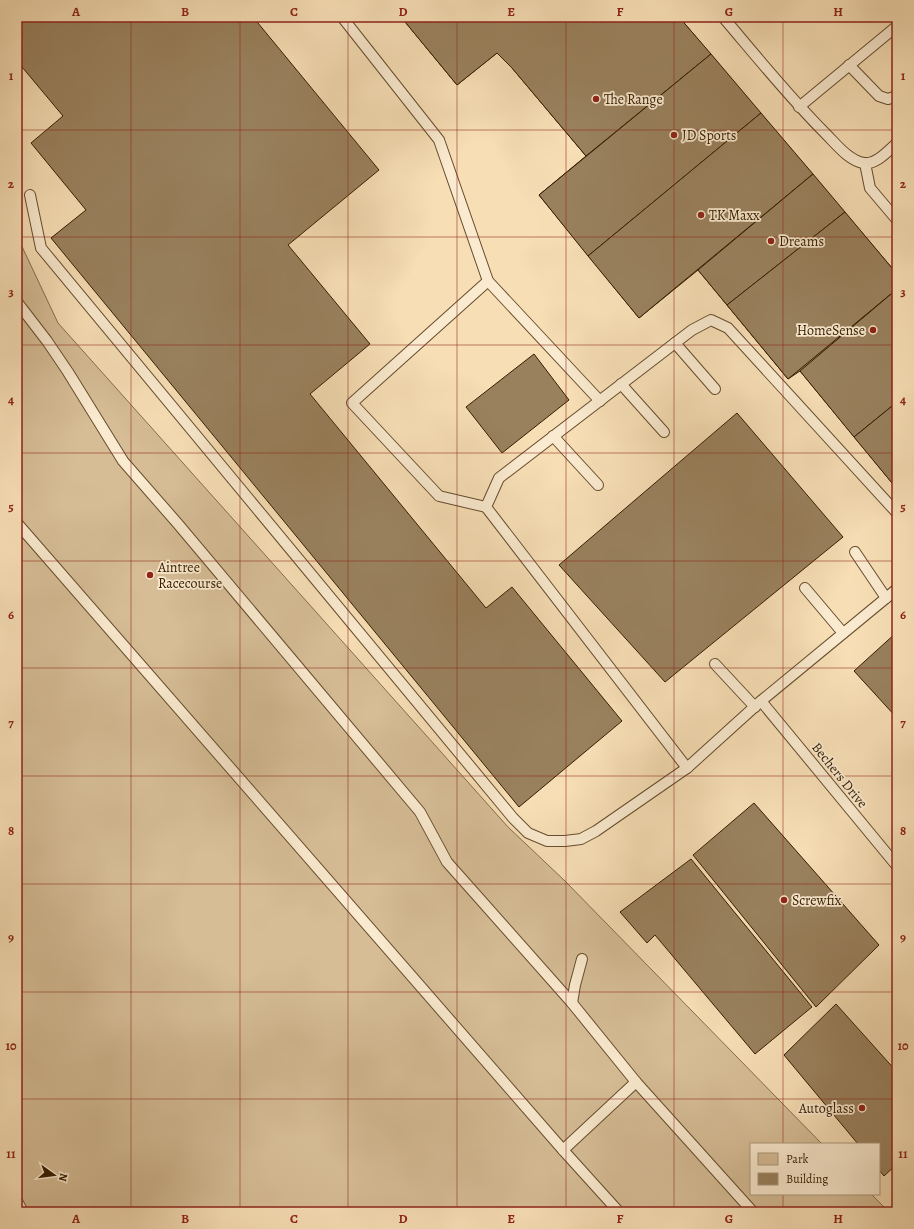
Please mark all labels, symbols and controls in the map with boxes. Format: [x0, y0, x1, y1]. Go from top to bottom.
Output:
text: A [71, 3, 81, 20]
text: B [181, 3, 189, 20]
text: C [290, 3, 298, 20]
text: D [398, 3, 408, 20]
text: E [507, 3, 515, 20]
text: F [617, 3, 624, 20]
text: G [725, 3, 733, 20]
text: H [833, 3, 843, 20]
text: 1 [9, 67, 14, 84]
text: 1 [901, 67, 906, 84]
place label: The Range [604, 90, 663, 109]
marker: The Range [591, 94, 601, 104]
place label: JD Sports [682, 126, 736, 145]
marker: JD Sports [669, 130, 679, 140]
text: 2 [8, 175, 15, 192]
text: 2 [900, 175, 907, 192]
place label: TK Maxx [709, 206, 760, 225]
marker: TK Maxx [696, 210, 706, 220]
place label: Dreams [779, 232, 824, 251]
marker: Dreams [766, 236, 776, 246]
text: 3 [8, 283, 14, 300]
text: 3 [900, 283, 906, 300]
place label: HomeSense [797, 321, 865, 340]
marker: HomeSense [868, 325, 878, 335]
text: 4 [8, 391, 14, 408]
text: 4 [900, 391, 906, 408]
text: 5 [8, 498, 14, 515]
text: 5 [900, 498, 906, 515]
place label: Aintree Racecourse [157, 558, 222, 593]
marker: Aintree Racecourse [145, 570, 155, 580]
text: 6 [8, 606, 14, 623]
text: 6 [900, 606, 906, 623]
text: 7 [8, 714, 14, 731]
text: 7 [900, 714, 906, 731]
street label: Bechers Drive [807, 738, 872, 812]
text: 8 [8, 822, 14, 839]
text: 8 [900, 822, 906, 839]
place label: Screwfix [792, 891, 842, 910]
marker: Screwfix [779, 895, 789, 905]
text: 9 [8, 929, 14, 946]
text: 9 [900, 929, 906, 946]
text: 10 [5, 1037, 17, 1054]
text: 10 [897, 1037, 909, 1054]
place label: Autoglass [798, 1099, 854, 1118]
marker: Autoglass [857, 1103, 867, 1113]
legend [750, 1143, 880, 1195]
text: 11 [6, 1145, 16, 1162]
text: 11 [898, 1145, 908, 1162]
text: Park [786, 1151, 809, 1167]
north arrow [34, 1155, 74, 1195]
text: Building [786, 1171, 828, 1187]
text: N [55, 1172, 71, 1183]
text: A [71, 1210, 81, 1227]
text: B [181, 1210, 189, 1227]
text: C [290, 1210, 298, 1227]
text: D [398, 1210, 408, 1227]
text: E [507, 1210, 515, 1227]
text: F [617, 1210, 624, 1227]
text: G [725, 1210, 733, 1227]
text: H [833, 1210, 843, 1227]

